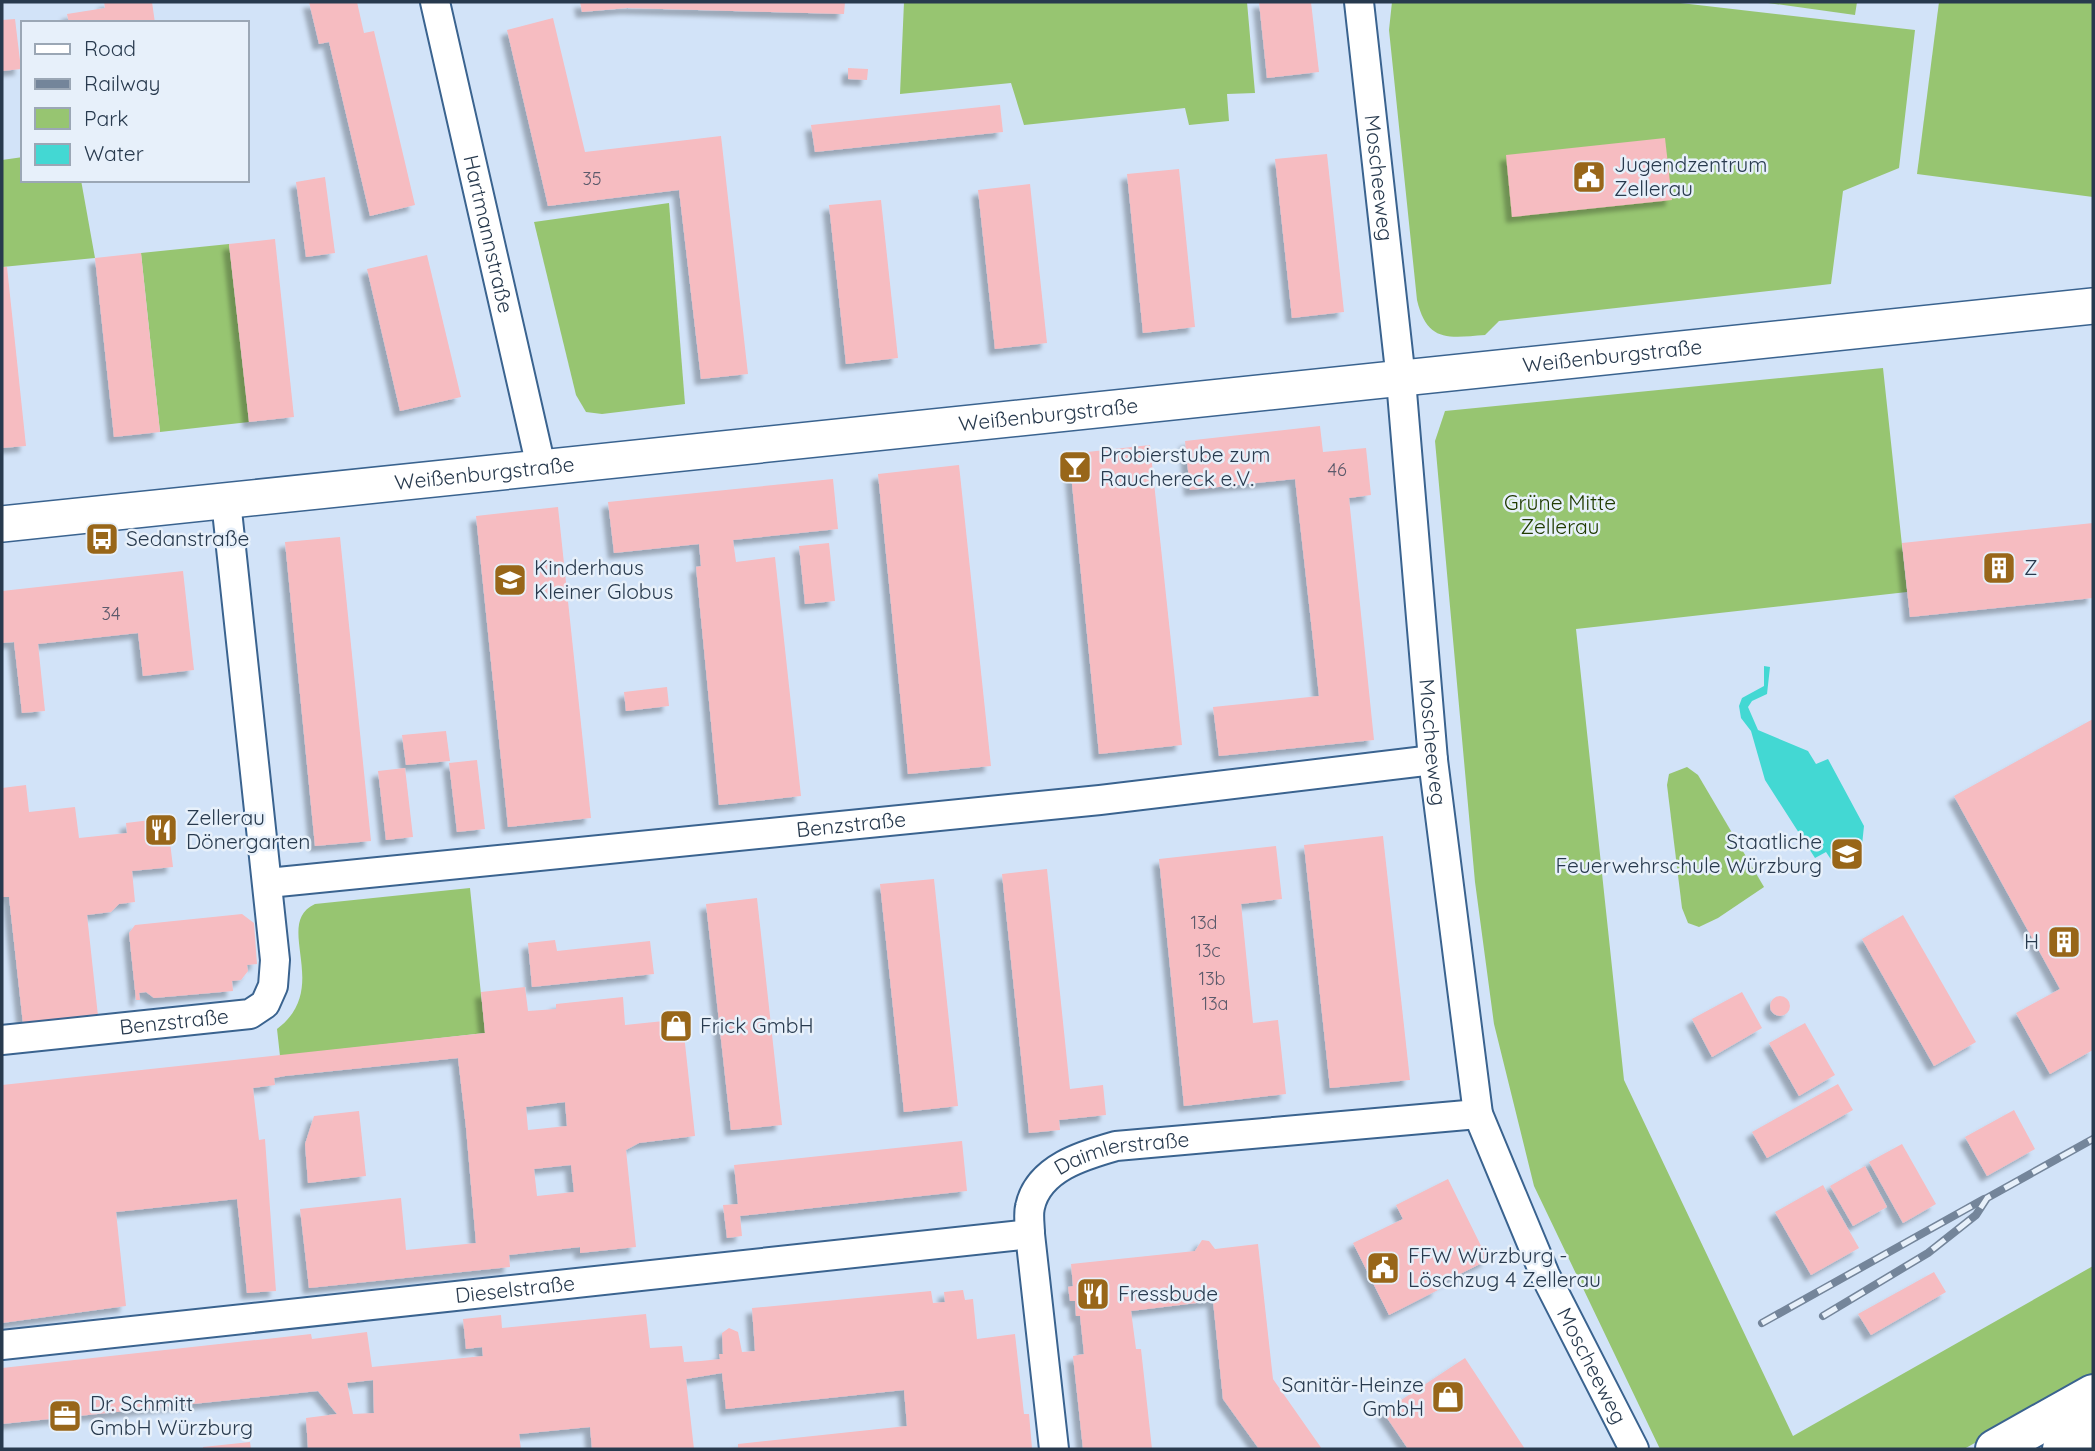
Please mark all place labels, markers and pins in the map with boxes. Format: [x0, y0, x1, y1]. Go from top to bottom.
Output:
place label: Jugendzentrum Zellerau [1614, 151, 1767, 201]
public building icon: Jugendzentrum Zellerau [1570, 158, 1608, 196]
place label: Probierstube zum Rauchereck e.V. [1100, 441, 1270, 491]
bar icon: Probierstube zum Rauchereck e.V. [1056, 448, 1094, 486]
bus stop icon: Sedanstraße [83, 520, 121, 558]
place label: Sedanstraße [126, 525, 249, 551]
building icon: Z [1980, 549, 2018, 587]
place label: Kinderhaus Kleiner Globus [534, 554, 673, 604]
place label: Z [2024, 554, 2038, 580]
school or university icon: Kinderhaus Kleiner Globus [491, 561, 529, 599]
place label: Zellerau Dönergarten [186, 804, 310, 854]
restaurant icon: Zellerau Dönergarten [142, 811, 180, 849]
place label: Staatliche Feuerwehrschule Würzburg [1555, 828, 1822, 878]
school or university icon: Staatliche Feuerwehrschule Würzburg [1828, 835, 1866, 873]
building icon: H [2045, 923, 2083, 961]
place label: H [2024, 928, 2039, 954]
shop icon: Frick GmbH [657, 1007, 695, 1045]
place label: Frick GmbH [700, 1012, 814, 1038]
place label: FFW Würzburg - Löschzug 4 Zellerau [1408, 1242, 1601, 1292]
public building icon: FFW Würzburg - Löschzug 4 Zellerau [1364, 1249, 1402, 1287]
restaurant icon: Fressbude [1074, 1275, 1112, 1313]
place label: Fressbude [1118, 1280, 1218, 1306]
place label: Sanitär-Heinze GmbH [1281, 1371, 1424, 1421]
shop icon: Sanitär-Heinze GmbH [1429, 1378, 1467, 1416]
place label: Dr. Schmitt GmbH Würzburg [90, 1390, 253, 1440]
office icon: Dr. Schmitt GmbH Würzburg [46, 1397, 84, 1435]

